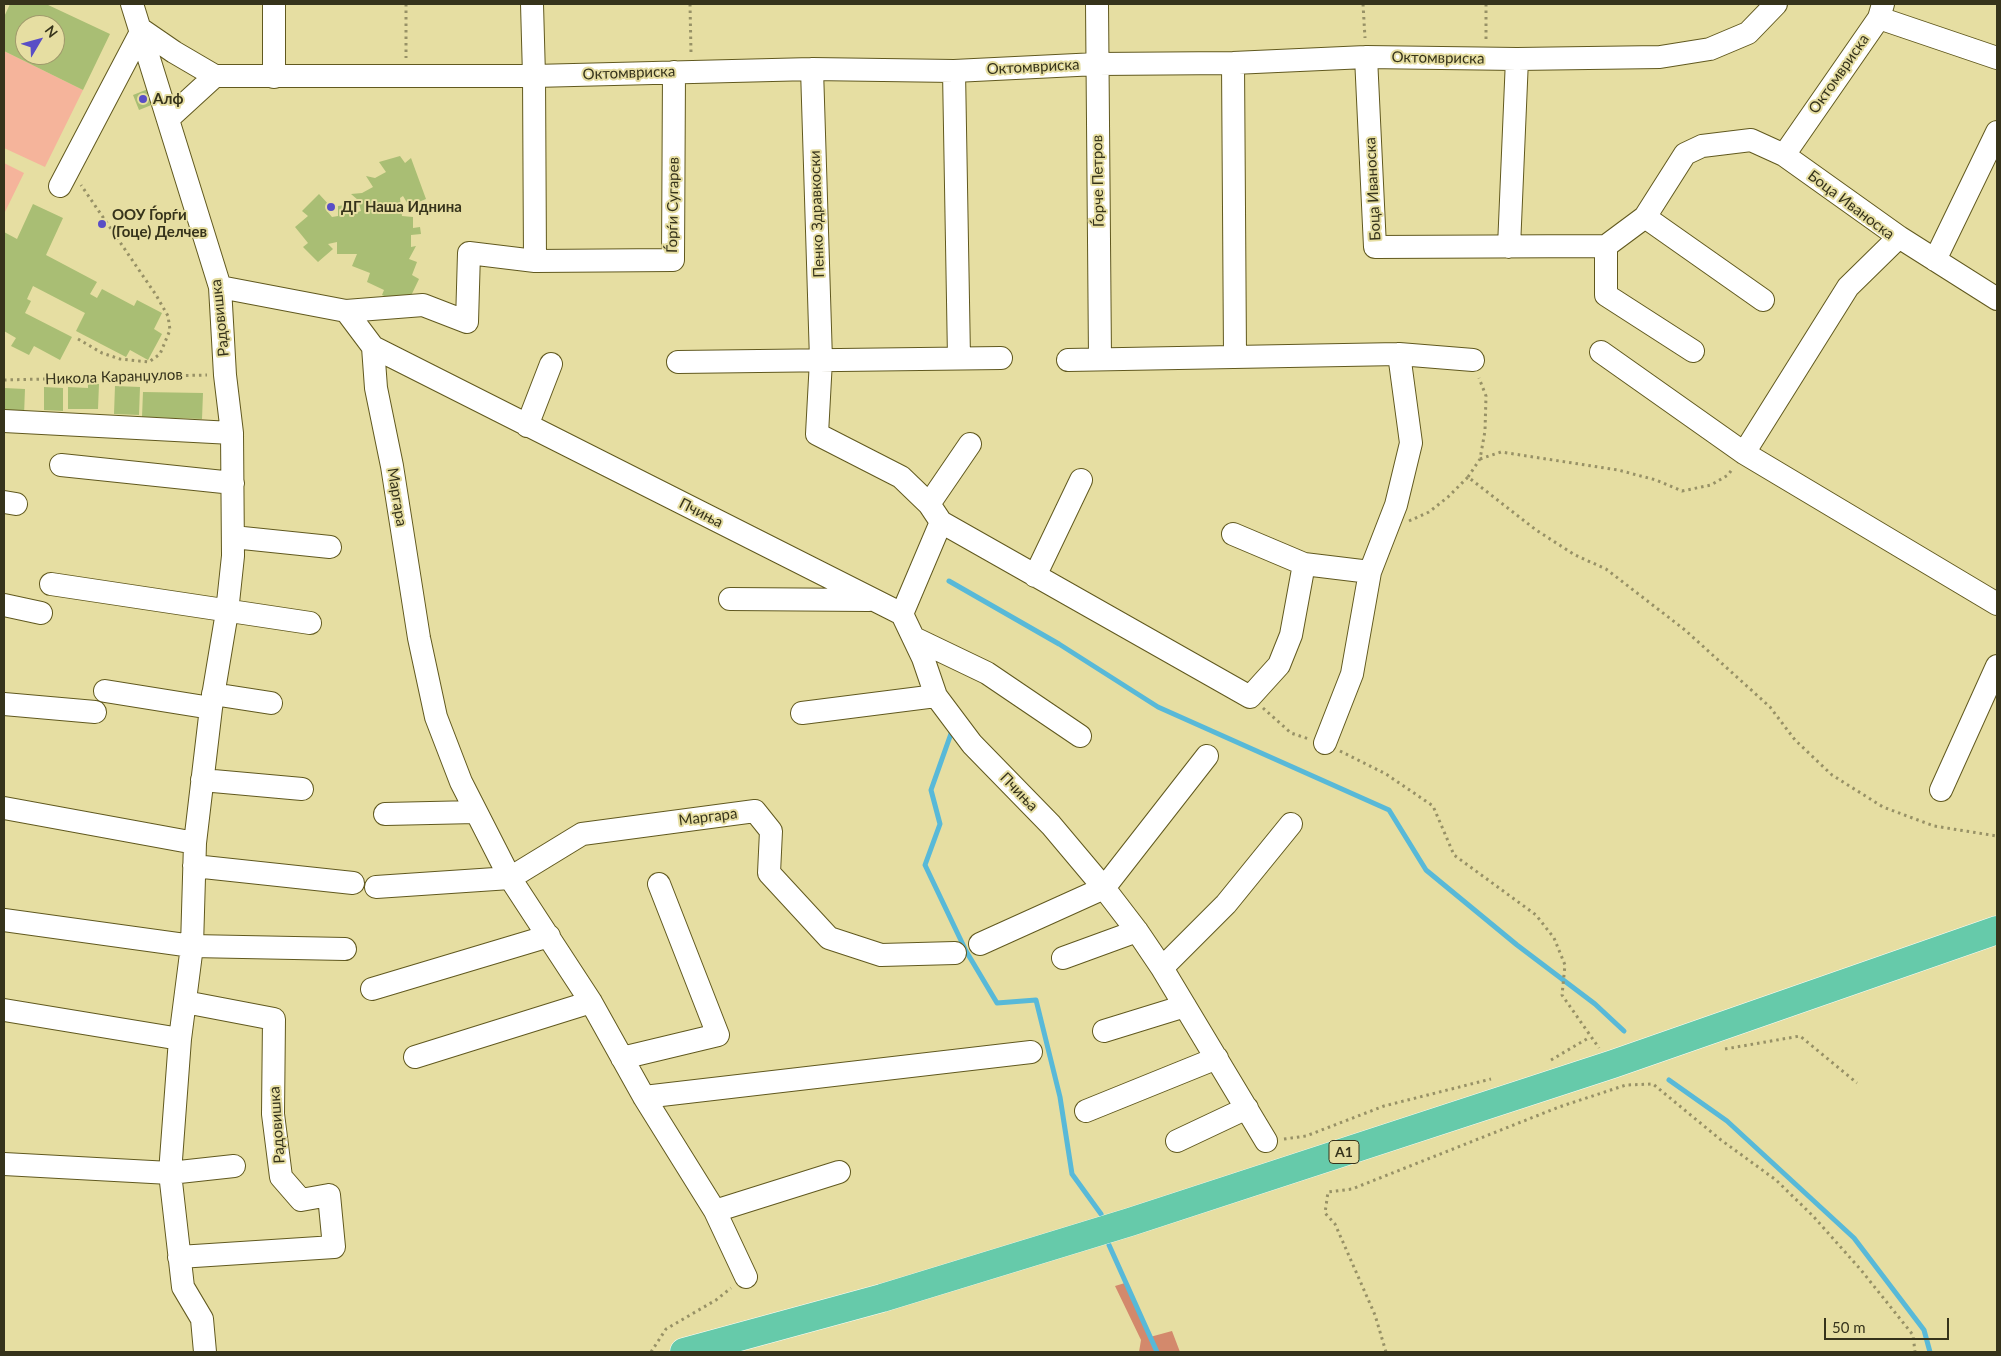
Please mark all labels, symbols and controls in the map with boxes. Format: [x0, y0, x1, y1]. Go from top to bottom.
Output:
north arrow [15, 15, 65, 65]
text: N [42, 22, 62, 41]
street label: Октомвриска [1805, 31, 1873, 117]
street label: Октомвриска [1391, 48, 1485, 68]
street label: Октомвриска [986, 56, 1080, 78]
street label: Октомвриска [582, 62, 676, 84]
place label: Алф [153, 90, 184, 108]
marker: Алф [137, 93, 149, 105]
street label: Ѓорче Петров [1088, 135, 1108, 227]
street label: Боца Иваноска [1361, 137, 1385, 241]
street label: Пенко Здравкоски [806, 150, 828, 278]
street label: Ѓорѓи Сугарев [663, 157, 683, 253]
street label: Боца Иваноска [1804, 167, 1898, 243]
place label: ДГ Наша Иднина [341, 198, 462, 216]
marker: ДГ Наша Иднина [325, 201, 337, 213]
place label: ООУ Ѓорѓи (Гоце) Делчев [112, 206, 207, 241]
marker: ООУ Ѓорѓи (Гоце) Делчев [96, 218, 108, 230]
street label: Радовишка [207, 279, 233, 357]
street label: Никола Каранџулов [45, 366, 183, 388]
street label: Маргара [383, 466, 411, 528]
street label: Пчиња [676, 494, 726, 532]
street label: Пчиња [996, 769, 1042, 815]
street label: Маргара [678, 804, 738, 830]
street label: Радовишка [265, 1086, 289, 1164]
road number: A1 [1329, 1140, 1359, 1164]
scale bar [1826, 1308, 1951, 1340]
text: 50 m [1832, 1318, 1866, 1336]

